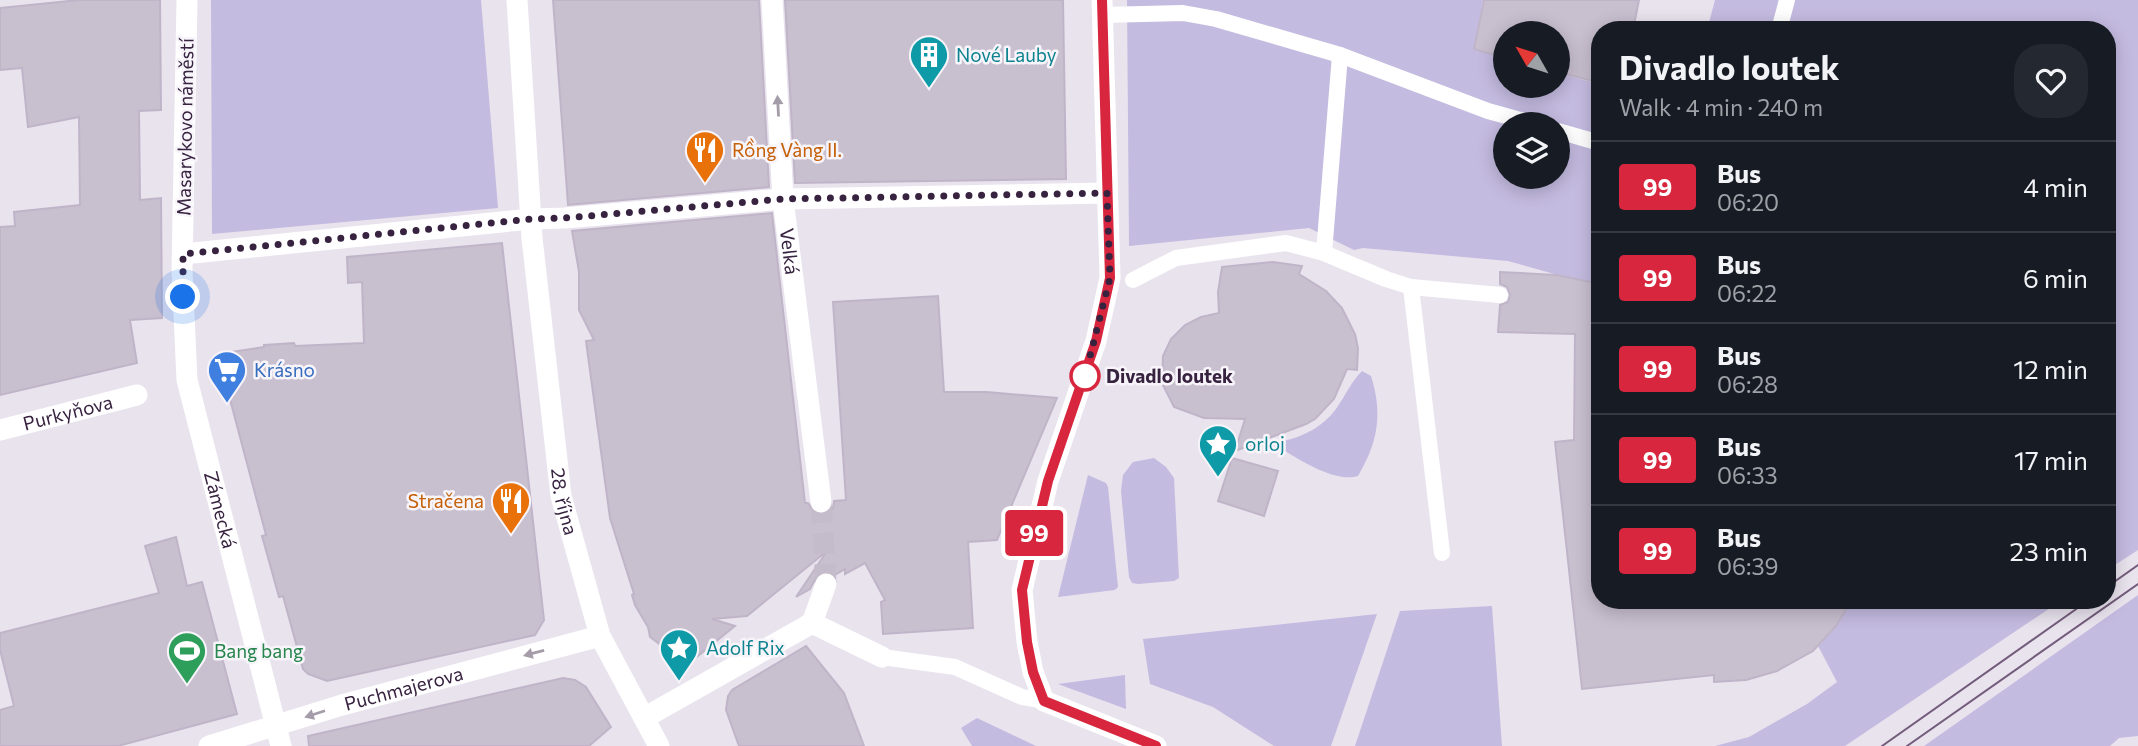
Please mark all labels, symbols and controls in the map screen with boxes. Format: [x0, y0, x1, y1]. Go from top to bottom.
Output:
north arrow [1493, 21, 1570, 98]
map controls [1493, 21, 1570, 189]
building icon: Nové Lauby [908, 34, 950, 89]
street label: Masarykovo náměstí [171, 37, 198, 216]
place label: Nové Lauby [956, 43, 1057, 66]
button: heart [2014, 44, 2088, 118]
text: Divadlo loutek [1619, 46, 1839, 87]
text: Walk · 4 min · 240 m [1619, 93, 1823, 121]
one-way arrow [772, 95, 783, 117]
button: layers [1493, 112, 1570, 189]
restaurant icon: Rồng Vàng II. [684, 129, 726, 184]
place label: Rồng Vàng II. [732, 138, 842, 161]
text: Bus [1717, 157, 1761, 188]
text: 4 min [2023, 171, 2088, 202]
text: 99 [1643, 172, 1672, 201]
text: 06:20 [1717, 188, 1779, 216]
street label: Velká [776, 227, 804, 276]
text: Bus [1717, 248, 1761, 279]
text: 6 min [2023, 262, 2088, 293]
text: 99 [1643, 263, 1672, 292]
your location [165, 279, 200, 314]
text: 06:22 [1717, 279, 1777, 307]
text: Bus [1717, 339, 1761, 370]
supermarket icon: Krásno [206, 349, 248, 404]
text: 12 min [2013, 353, 2088, 384]
text: 99 [1643, 354, 1672, 383]
place label: Krásno [254, 358, 315, 381]
marker: Divadlo loutek [1070, 361, 1100, 391]
place label: Divadlo loutek [1106, 364, 1233, 387]
text: 06:28 [1717, 370, 1778, 398]
street label: Purkyňova [20, 390, 115, 435]
place icon: orloj [1197, 423, 1239, 478]
text: Bus [1717, 430, 1761, 461]
place label: orloj [1245, 432, 1285, 455]
text: 17 min [2014, 444, 2088, 475]
text: 99 [1643, 445, 1672, 474]
text: 06:33 [1717, 461, 1778, 489]
street label: 28. října [547, 467, 583, 537]
street label: Zámecká [200, 468, 242, 551]
restaurant icon: Stračena [490, 480, 532, 535]
place label: Stračena [408, 489, 484, 512]
line badge: 99 [1002, 510, 1066, 556]
text: 99 [1019, 518, 1049, 547]
text: Bus [1717, 521, 1761, 552]
text: 23 min [2010, 535, 2088, 566]
text: 99 [1643, 536, 1672, 565]
text: 06:39 [1717, 552, 1778, 580]
place icon: Adolf Rix [658, 627, 700, 682]
sports icon: Bang bang [166, 630, 208, 685]
place label: Adolf Rix [706, 636, 785, 659]
place label: Bang bang [214, 639, 303, 662]
one-way arrow [523, 649, 544, 659]
street label: Puchmajerova [342, 661, 465, 715]
one-way arrow [304, 709, 325, 720]

